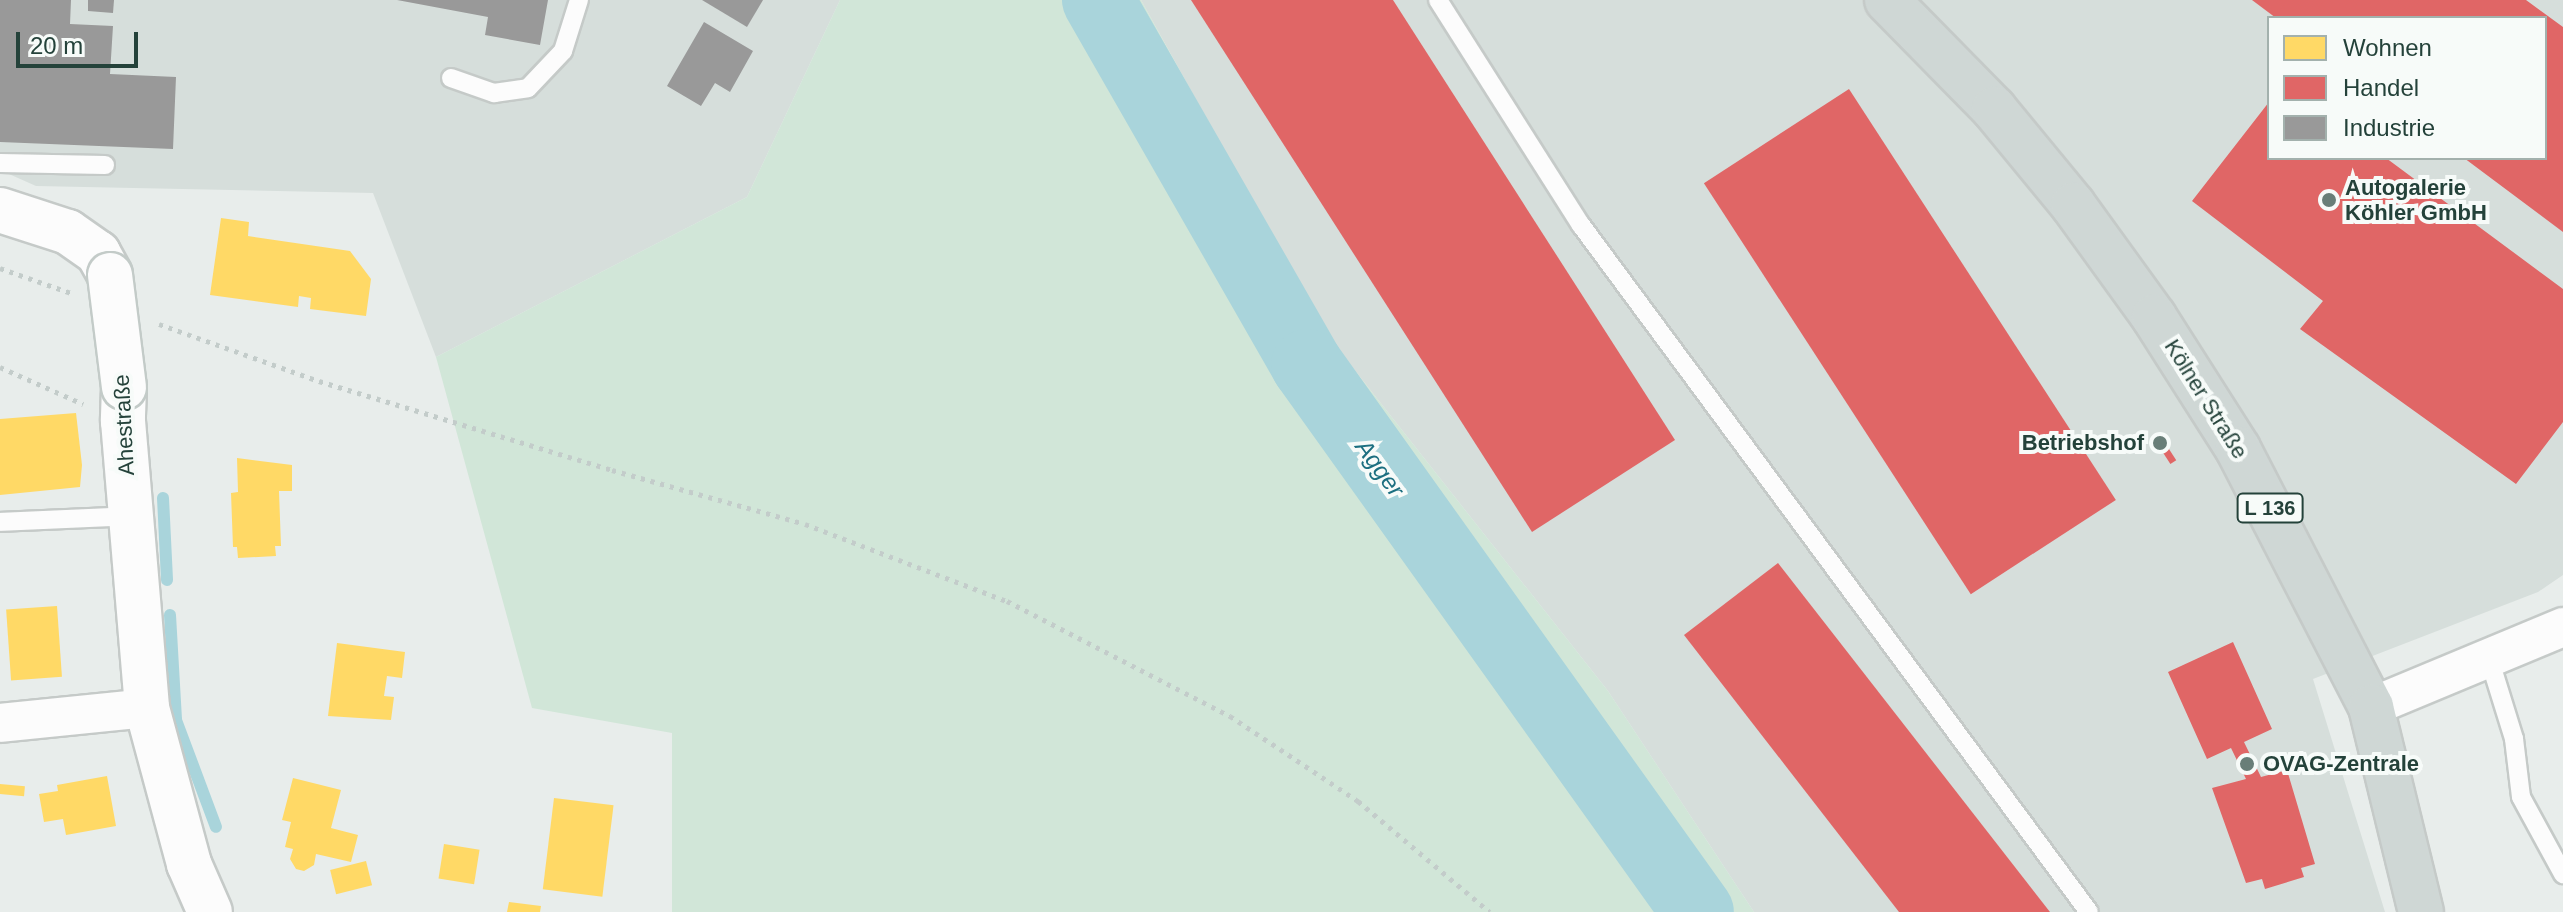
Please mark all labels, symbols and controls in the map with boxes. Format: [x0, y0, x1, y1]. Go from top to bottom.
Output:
scale bar [20, 16, 142, 66]
legend [2267, 16, 2547, 160]
text: 20 m [30, 32, 83, 59]
text: Wohnen [2343, 34, 2432, 61]
text: Handel [2343, 74, 2419, 101]
text: Industrie [2343, 114, 2435, 141]
place label: Autogalerie Köhler GmbH [2345, 174, 2487, 226]
marker: Autogalerie Köhler GmbH [2320, 191, 2338, 209]
street label: Kölner Straße [2159, 334, 2253, 464]
street label: Ahestraße [108, 374, 140, 476]
place label: Betriebshof [2022, 430, 2144, 456]
water label: Agger [1350, 434, 1410, 502]
marker: Betriebshof [2151, 434, 2169, 452]
road number: L 136 [2236, 492, 2304, 524]
place label: OVAG-Zentrale [2263, 751, 2419, 777]
marker: OVAG-Zentrale [2238, 755, 2256, 773]

